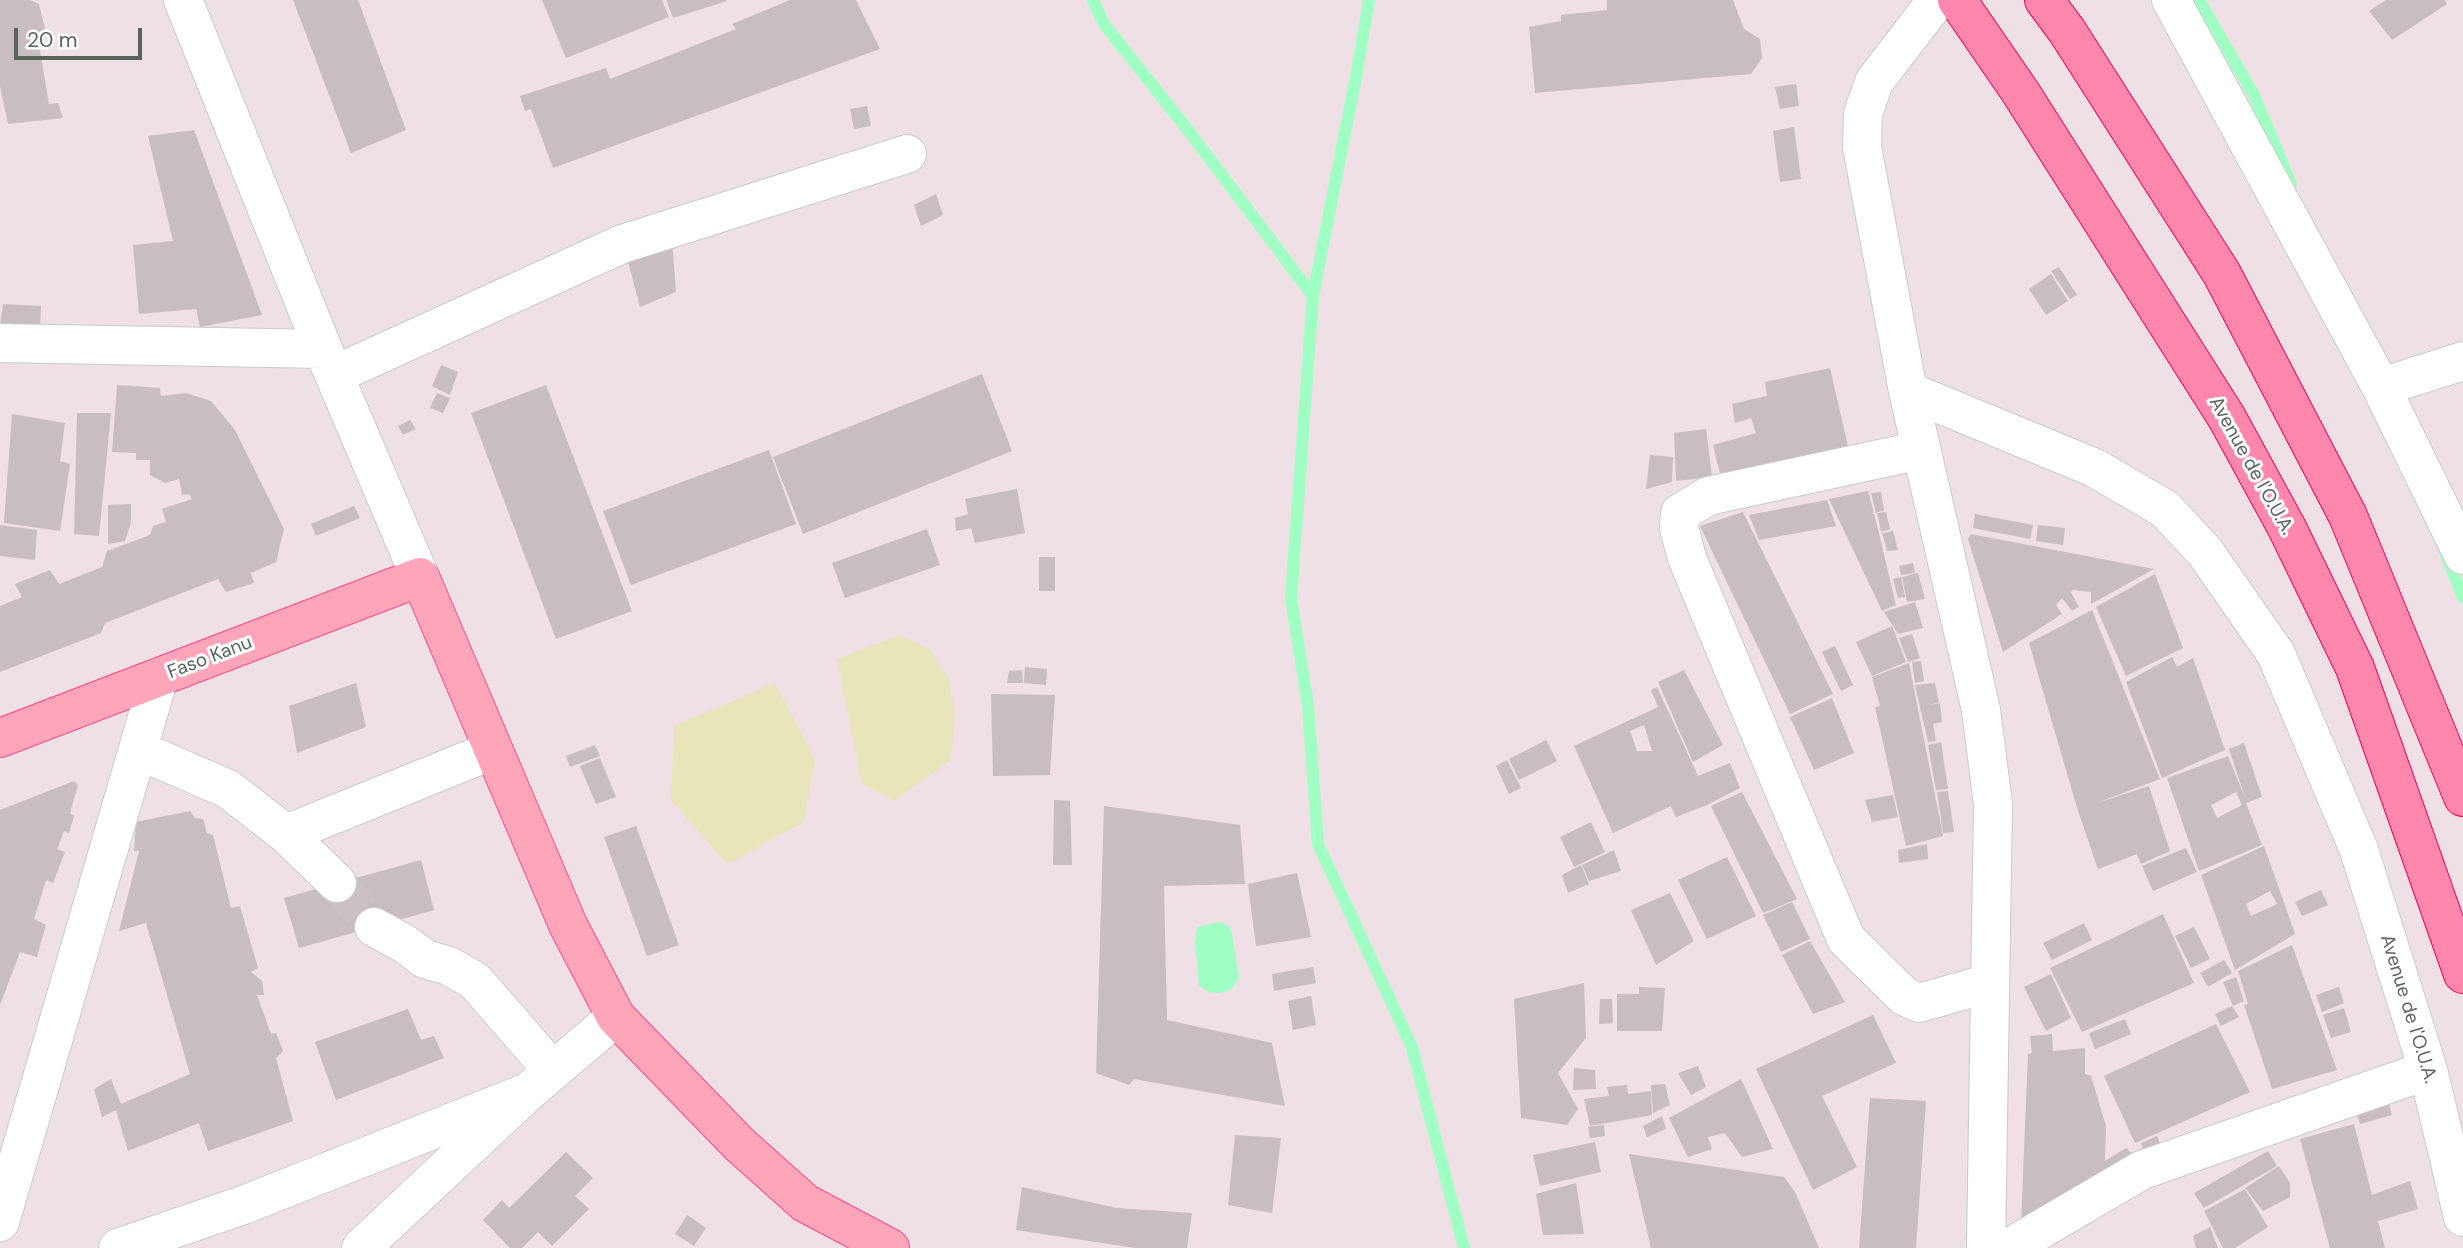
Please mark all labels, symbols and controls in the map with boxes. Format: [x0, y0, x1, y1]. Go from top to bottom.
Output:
scale bar [18, 14, 145, 58]
text: 20 m [27, 26, 78, 54]
street label: Avenue de l'O.U.A. [2204, 393, 2298, 539]
street label: Faso Kanu [165, 631, 255, 685]
street label: Avenue de l'O.U.A. [2375, 932, 2441, 1086]

